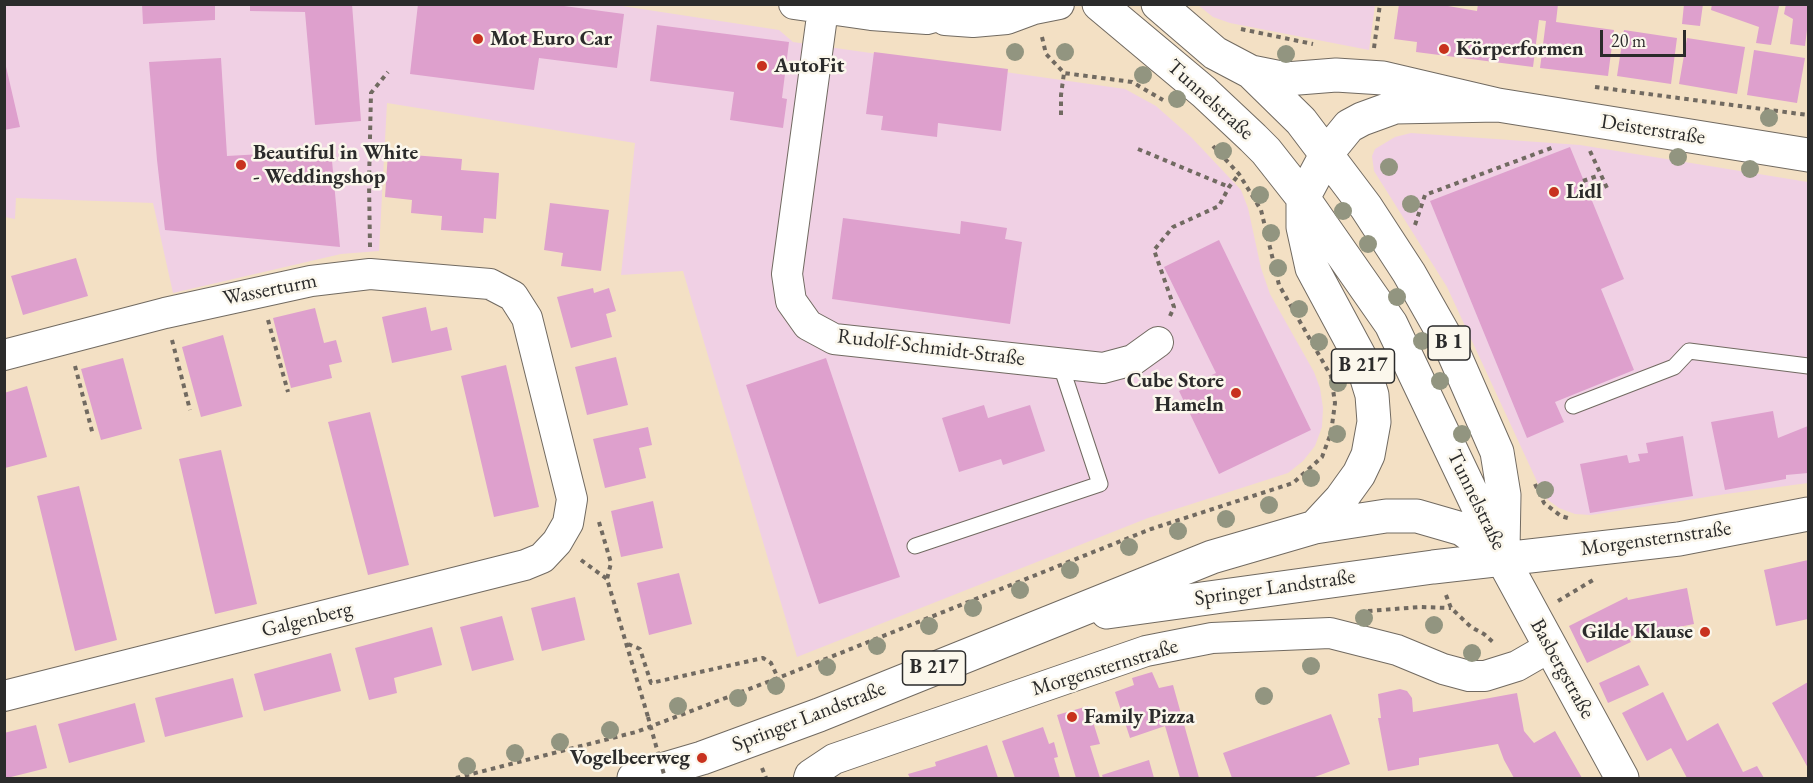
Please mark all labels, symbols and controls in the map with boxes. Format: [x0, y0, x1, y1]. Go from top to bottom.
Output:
scale bar [1603, 18, 1688, 56]
place label: Mot Euro Car [490, 26, 612, 52]
text: 20 m [1611, 29, 1646, 52]
marker: Mot Euro Car [471, 32, 485, 46]
place label: Körperformen [1456, 36, 1584, 62]
marker: Körperformen [1437, 42, 1451, 56]
place label: AutoFit [774, 53, 844, 79]
street label: Tunnelstraße [1161, 54, 1259, 146]
marker: AutoFit [755, 59, 769, 73]
street label: Deisterstraße [1599, 109, 1707, 151]
place label: Beautiful in White - Weddingshop [253, 140, 418, 190]
marker: Beautiful in White - Weddingshop [234, 158, 248, 172]
place label: Lidl [1566, 179, 1602, 205]
marker: Lidl [1547, 185, 1561, 199]
street label: Wasserturm [221, 269, 319, 311]
street label: Rudolf-Schmidt-Straße [836, 324, 1026, 372]
road number: B 1 [1428, 326, 1470, 360]
road number: B 217 [1332, 349, 1394, 383]
place label: Cube Store Hameln [1127, 368, 1224, 418]
marker: Cube Store Hameln [1229, 386, 1243, 400]
street label: Tunnelstraße [1441, 446, 1511, 554]
street label: Morgensternstraße [1579, 516, 1733, 562]
street label: Springer Landstraße [1193, 564, 1357, 612]
street label: Galgenberg [259, 597, 355, 643]
street label: Basbergstraße [1524, 615, 1600, 723]
place label: Gilde Klause [1582, 619, 1693, 645]
marker: Gilde Klause [1698, 625, 1712, 639]
street label: Morgensternstraße [1029, 634, 1181, 702]
road number: B 217 [902, 651, 966, 685]
street label: Springer Landstraße [729, 676, 889, 758]
place label: Family Pizza [1084, 704, 1195, 730]
marker: Family Pizza [1065, 710, 1079, 724]
place label: Vogelbeerweg [570, 745, 690, 771]
marker: Vogelbeerweg [695, 751, 709, 765]

